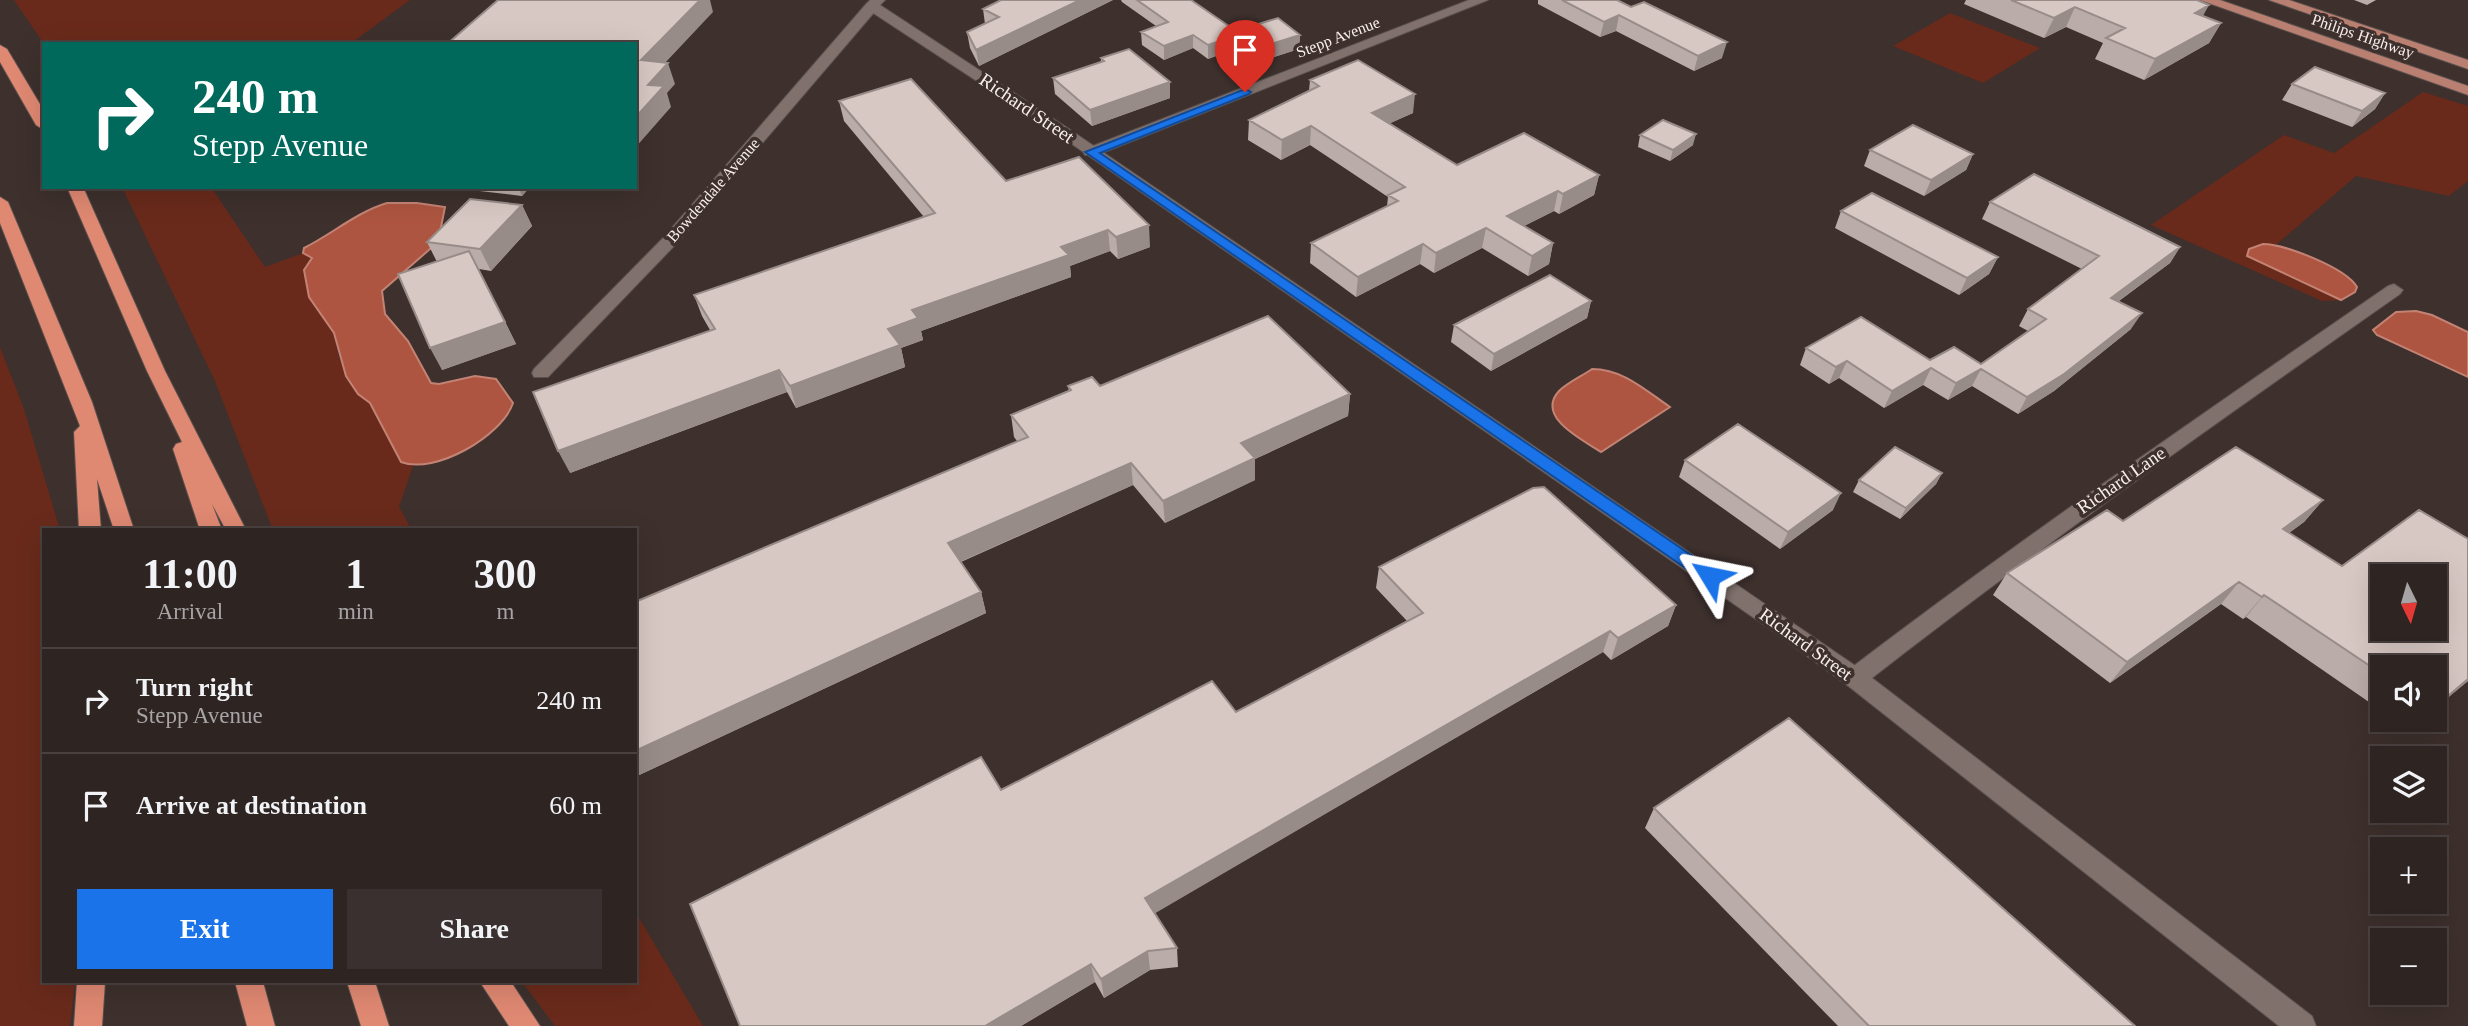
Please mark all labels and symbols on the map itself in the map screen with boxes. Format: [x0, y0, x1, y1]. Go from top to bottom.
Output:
street label: Philips Highway [2309, 11, 2416, 62]
street label: Stepp Avenue [1294, 13, 1383, 62]
pin [1215, 20, 1275, 92]
street label: Richard Street [976, 69, 1079, 148]
street label: Bowdendale Avenue [663, 135, 763, 245]
street label: Richard Lane [2073, 442, 2169, 518]
position arrow [1673, 539, 1747, 613]
north arrow [2370, 564, 2446, 640]
street label: Richard Street [1756, 603, 1857, 685]

